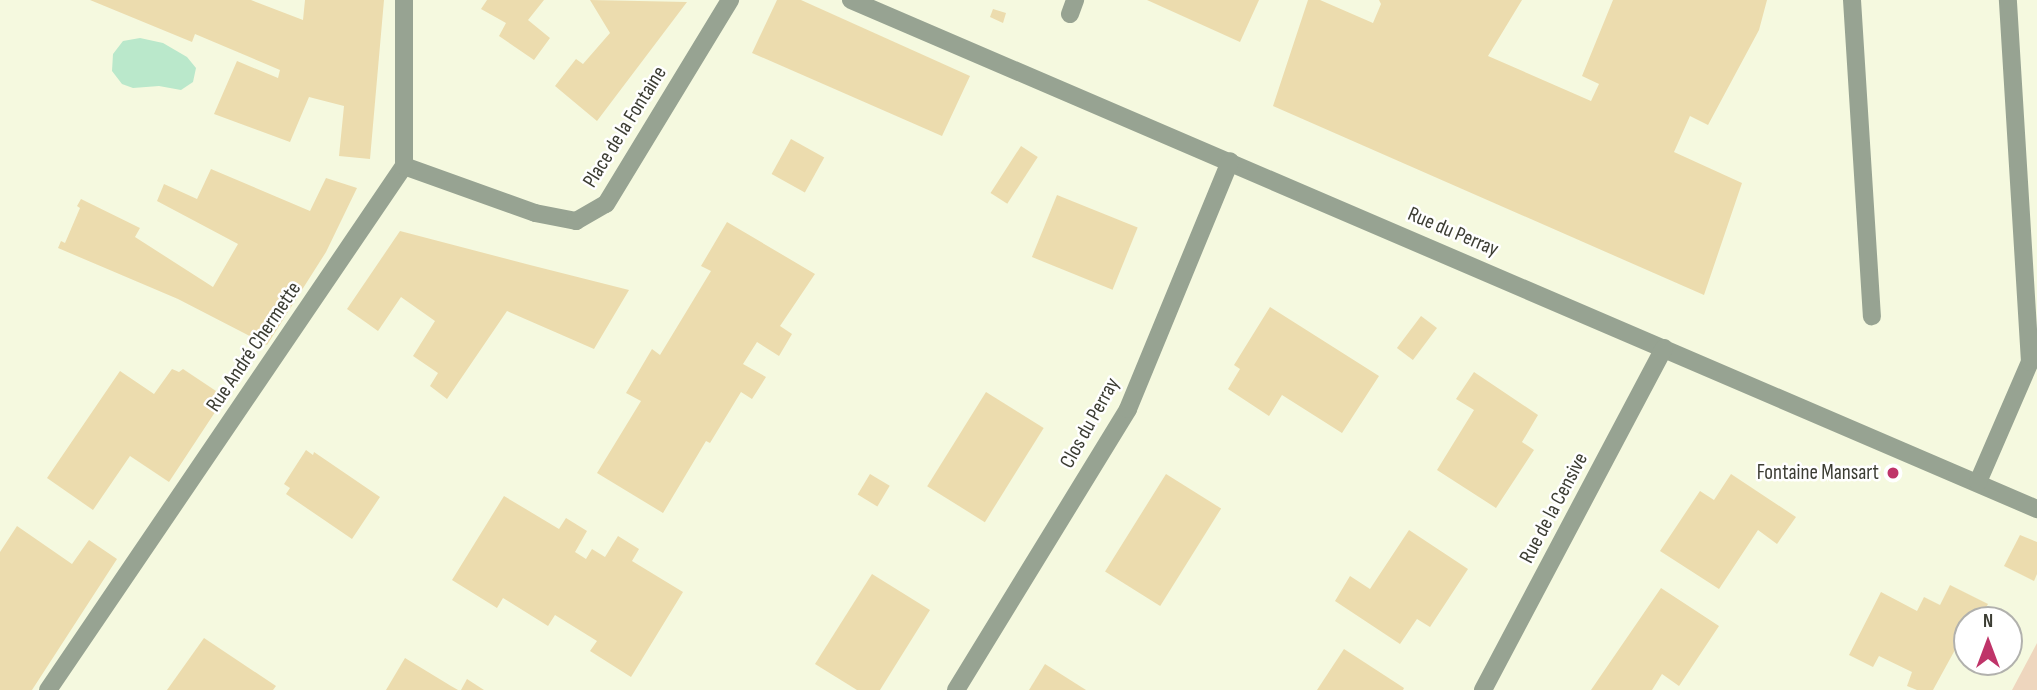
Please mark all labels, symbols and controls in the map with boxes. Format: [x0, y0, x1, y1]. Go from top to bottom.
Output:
street label: Place de la Fontaine [578, 62, 672, 192]
street label: Rue du Perray [1404, 202, 1502, 262]
street label: Rue André Chermette [201, 277, 307, 417]
street label: Clos du Perray [1055, 373, 1125, 473]
street label: Rue de la Censive [1514, 448, 1594, 568]
place label: Fontaine Mansart [1757, 460, 1879, 486]
marker: Fontaine Mansart [1885, 465, 1901, 481]
north arrow [1953, 606, 2023, 676]
text: N [1983, 610, 1993, 633]

